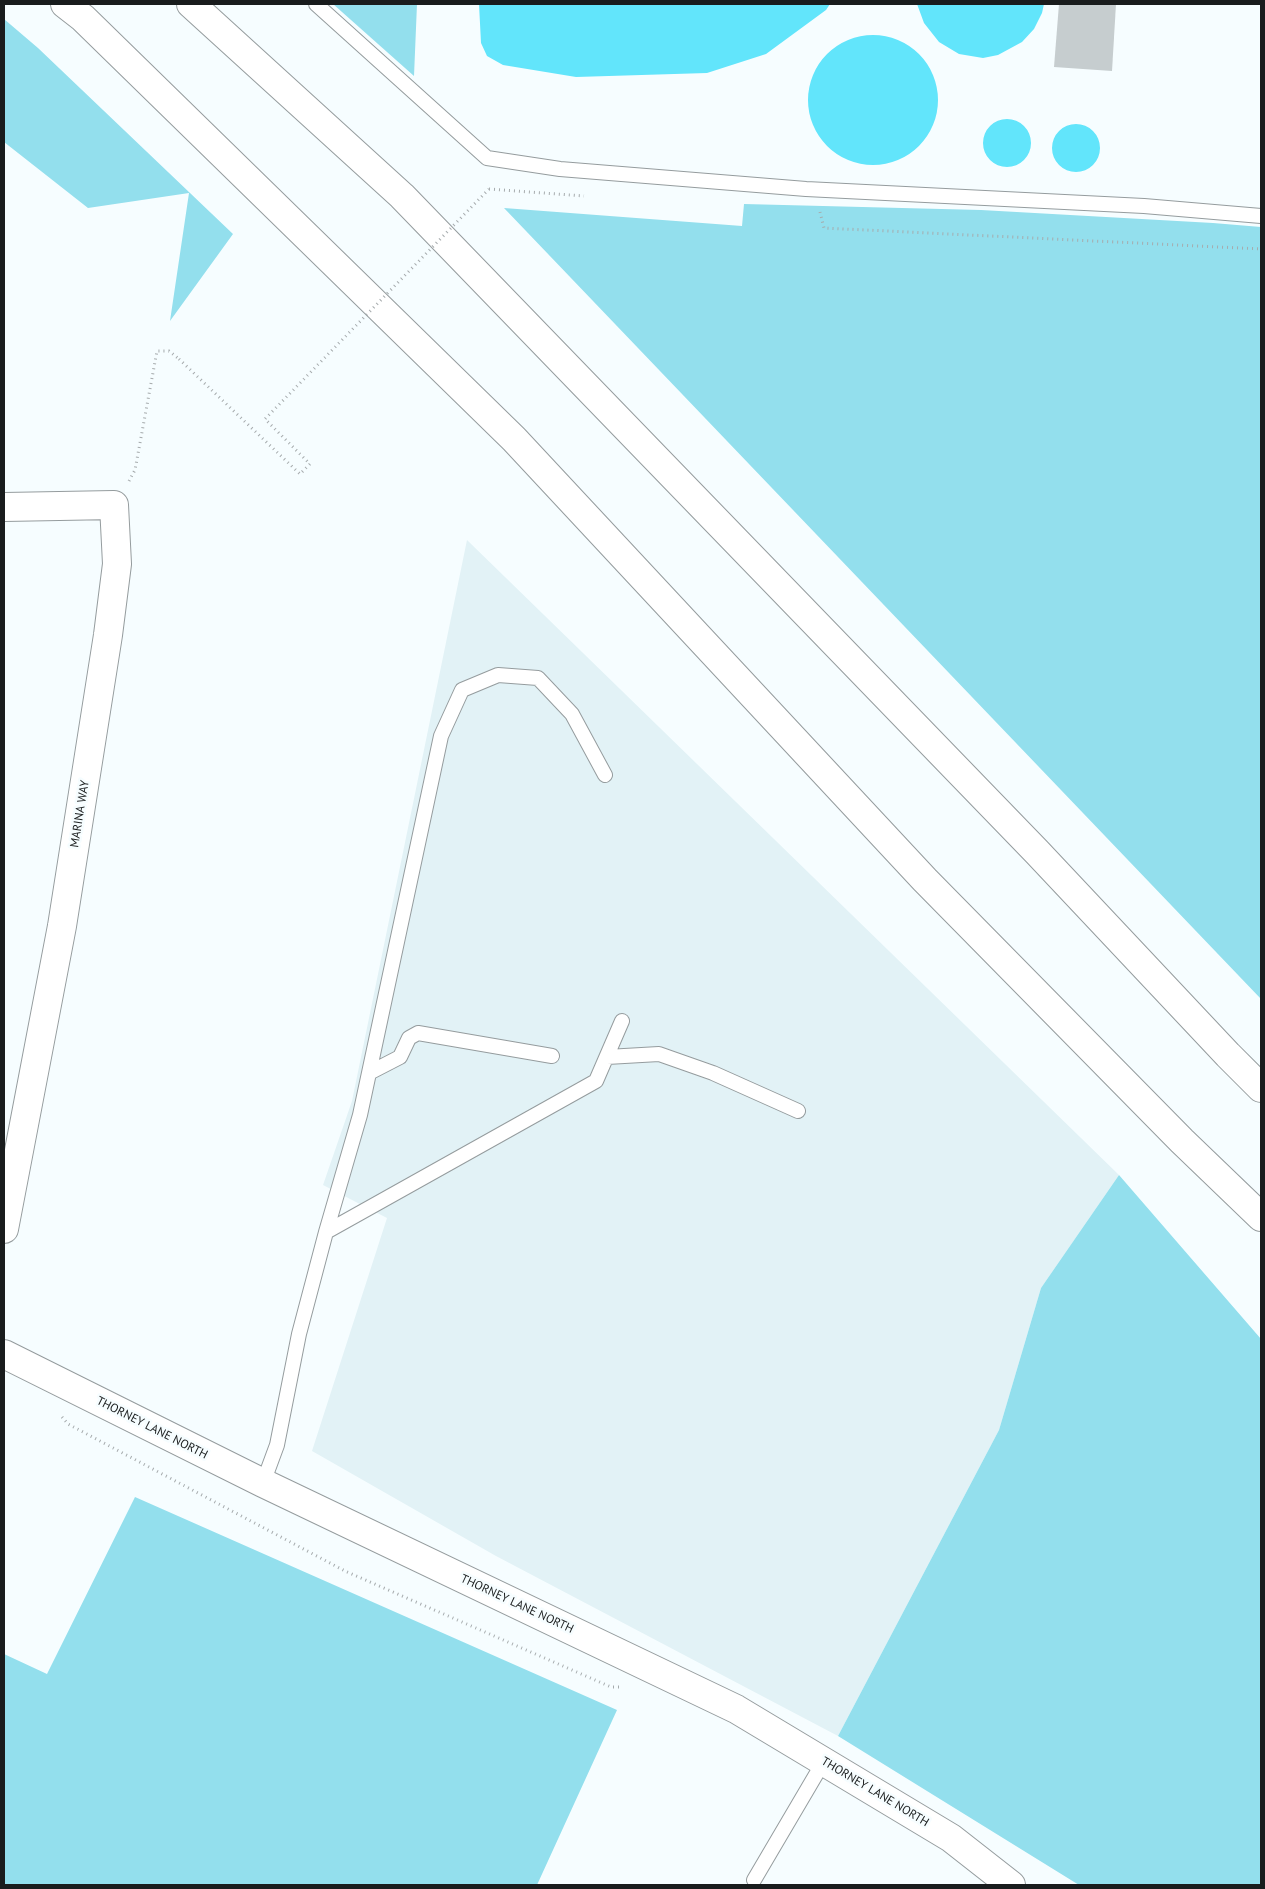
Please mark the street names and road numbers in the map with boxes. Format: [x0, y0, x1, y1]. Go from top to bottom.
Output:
street label: MARINA WAY [68, 779, 92, 849]
street label: THORNEY LANE NORTH [94, 1394, 210, 1462]
street label: THORNEY LANE NORTH [458, 1572, 576, 1636]
street label: THORNEY LANE NORTH [819, 1754, 931, 1830]

